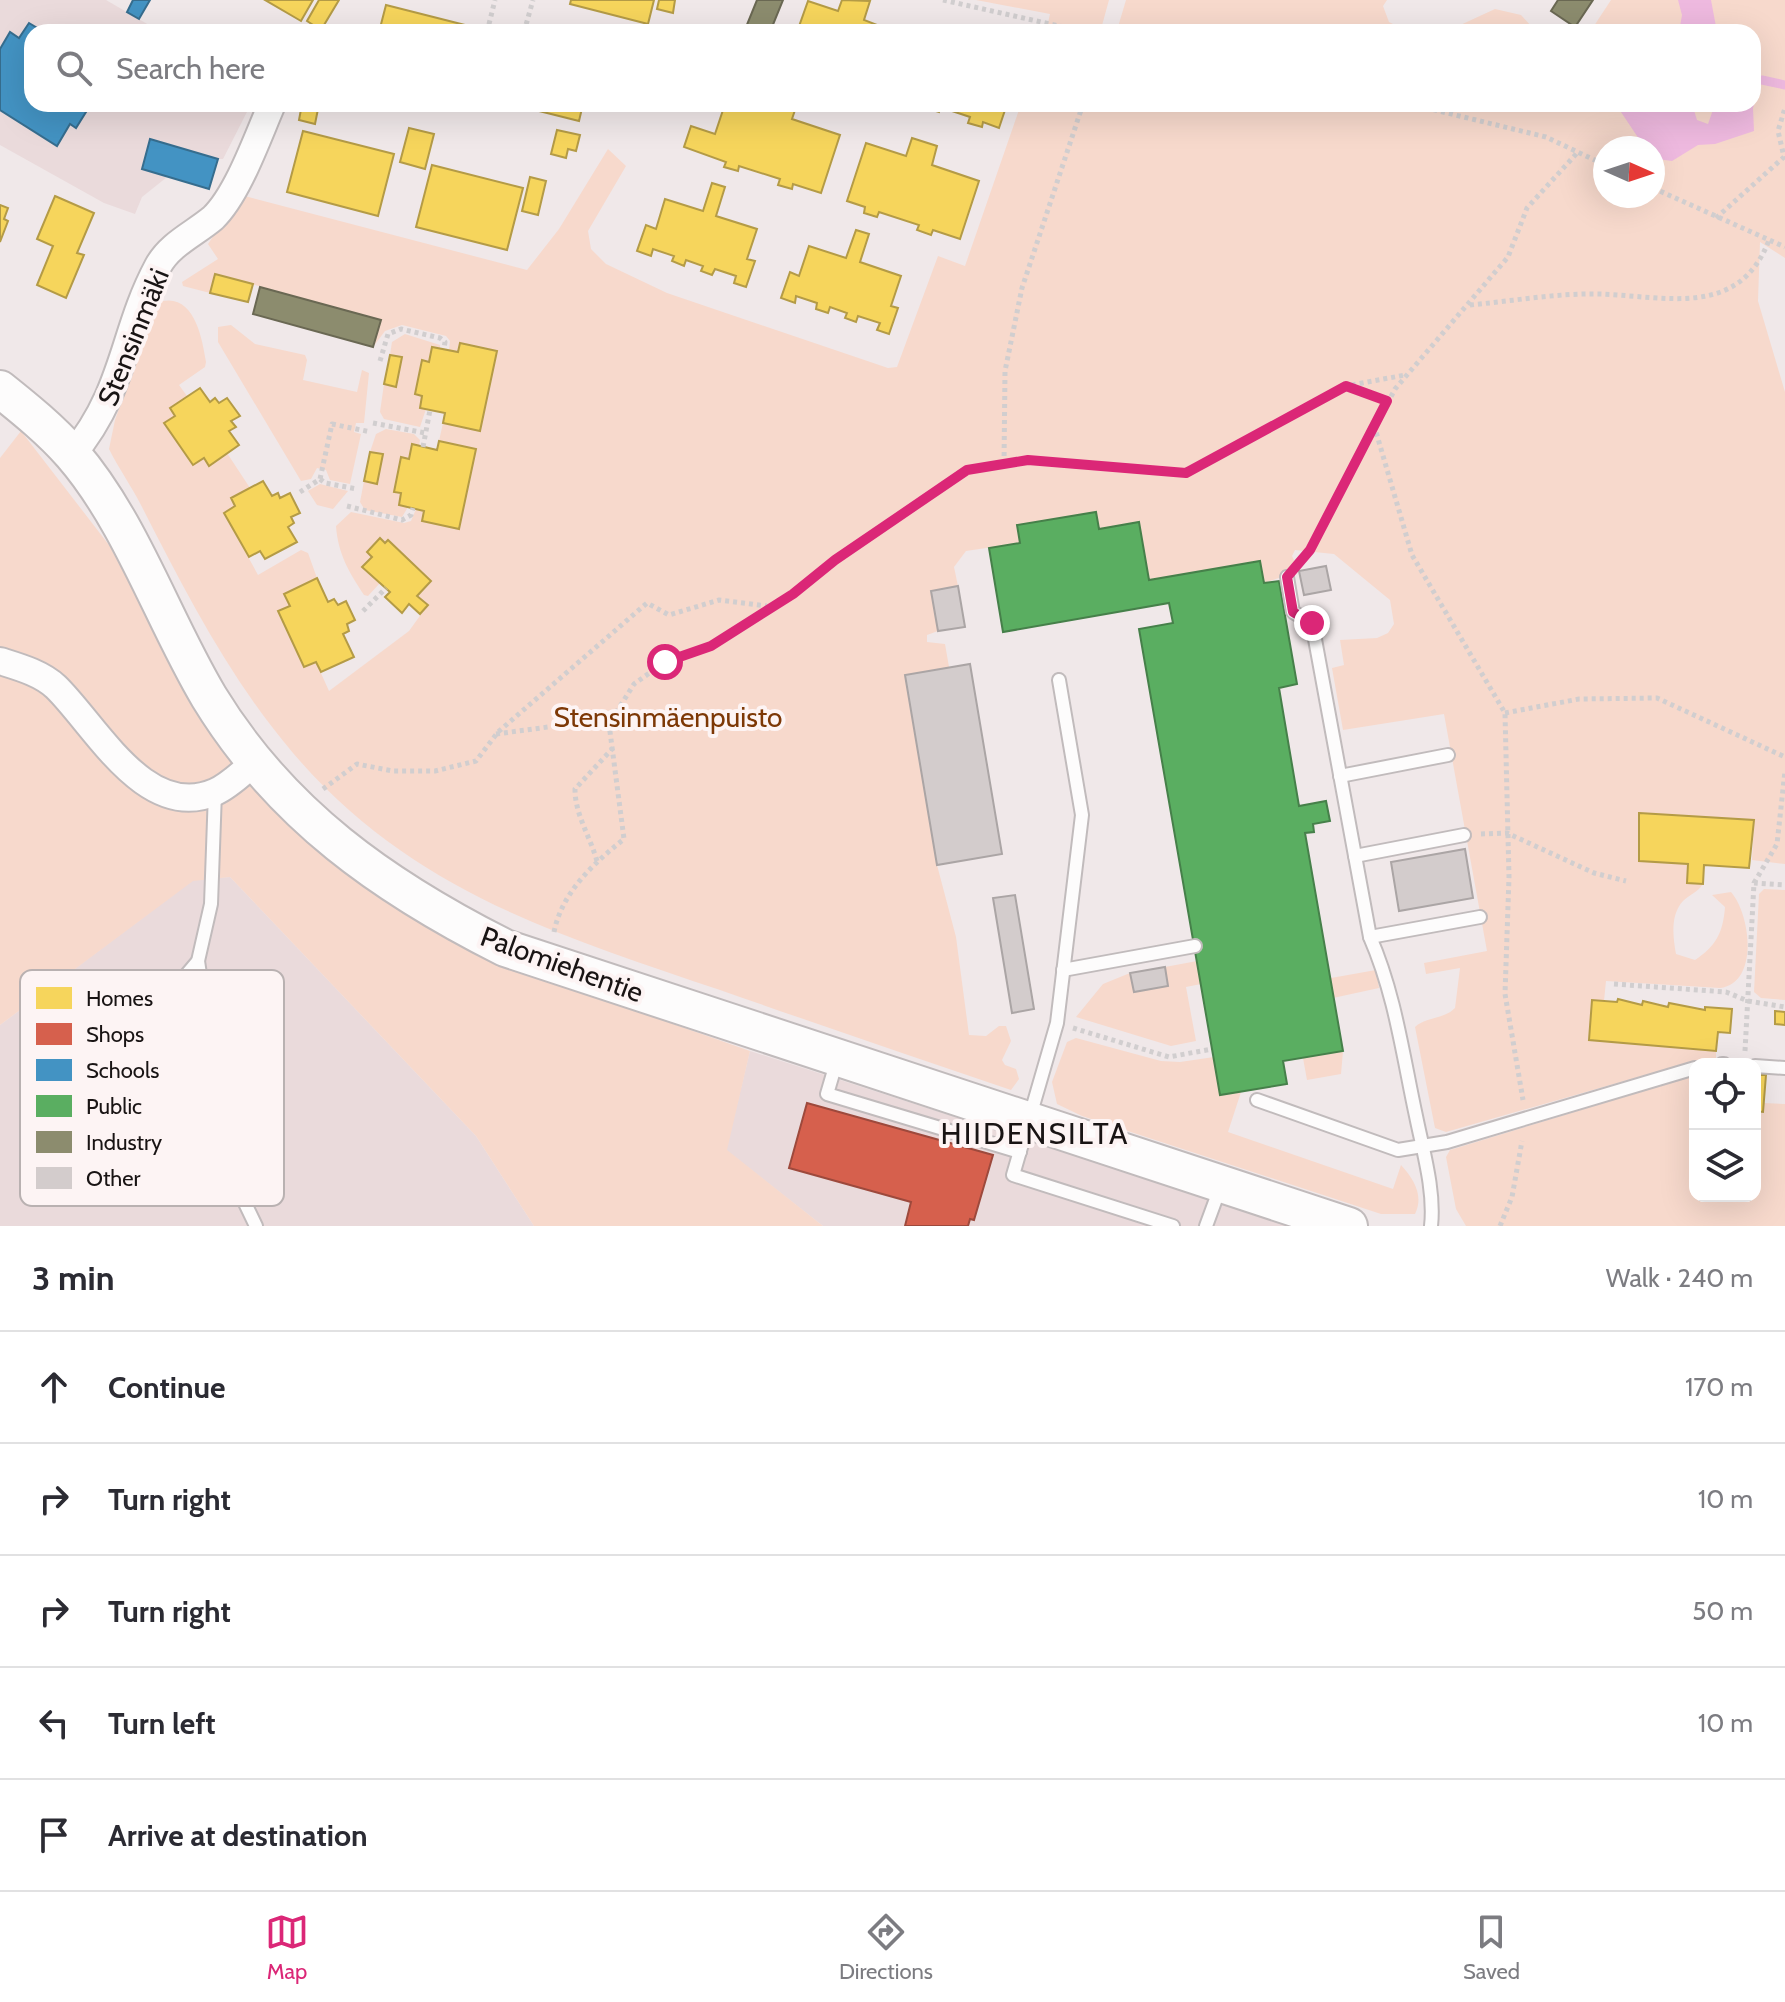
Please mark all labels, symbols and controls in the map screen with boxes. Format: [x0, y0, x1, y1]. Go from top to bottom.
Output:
search box [24, 24, 1761, 112]
icon: search [52, 46, 96, 90]
text: Search here [116, 50, 265, 87]
north arrow [1593, 136, 1665, 208]
street label: Stensinmäki [90, 263, 176, 411]
route end [1294, 605, 1330, 641]
route start [647, 644, 683, 680]
park label: Stensinmäenpuisto [554, 700, 782, 734]
street label: Palomiehentie [476, 919, 648, 1009]
legend [20, 970, 284, 1206]
text: Homes [86, 985, 153, 1012]
text: Shops [86, 1021, 144, 1048]
text: Schools [86, 1057, 159, 1084]
map controls [1689, 1058, 1761, 1202]
button: locate [1689, 1058, 1761, 1130]
text: Public [86, 1093, 142, 1120]
district label: HIIDENSILTA [940, 1115, 1130, 1152]
text: Industry [86, 1129, 162, 1156]
button: layers [1689, 1130, 1761, 1202]
text: Other [86, 1165, 141, 1192]
text: 3 min [32, 1257, 114, 1299]
text: Walk · 240 m [1606, 1262, 1753, 1294]
icon: ahead [32, 1365, 76, 1409]
text: Continue [108, 1369, 225, 1406]
text: 170 m [1685, 1371, 1753, 1403]
icon: right [32, 1477, 76, 1521]
text: Turn right [108, 1481, 231, 1518]
text: 10 m [1698, 1483, 1753, 1515]
icon: right [32, 1589, 76, 1633]
text: Turn right [108, 1593, 231, 1630]
text: 50 m [1692, 1595, 1753, 1627]
icon: left [32, 1701, 76, 1745]
text: Turn left [108, 1705, 216, 1742]
text: 10 m [1698, 1707, 1753, 1739]
icon: arrive [32, 1813, 76, 1857]
text: Arrive at destination [108, 1817, 368, 1854]
tab: Map [265, 1910, 309, 1985]
tab: Directions [839, 1910, 933, 1985]
tab: Saved [1463, 1910, 1520, 1985]

